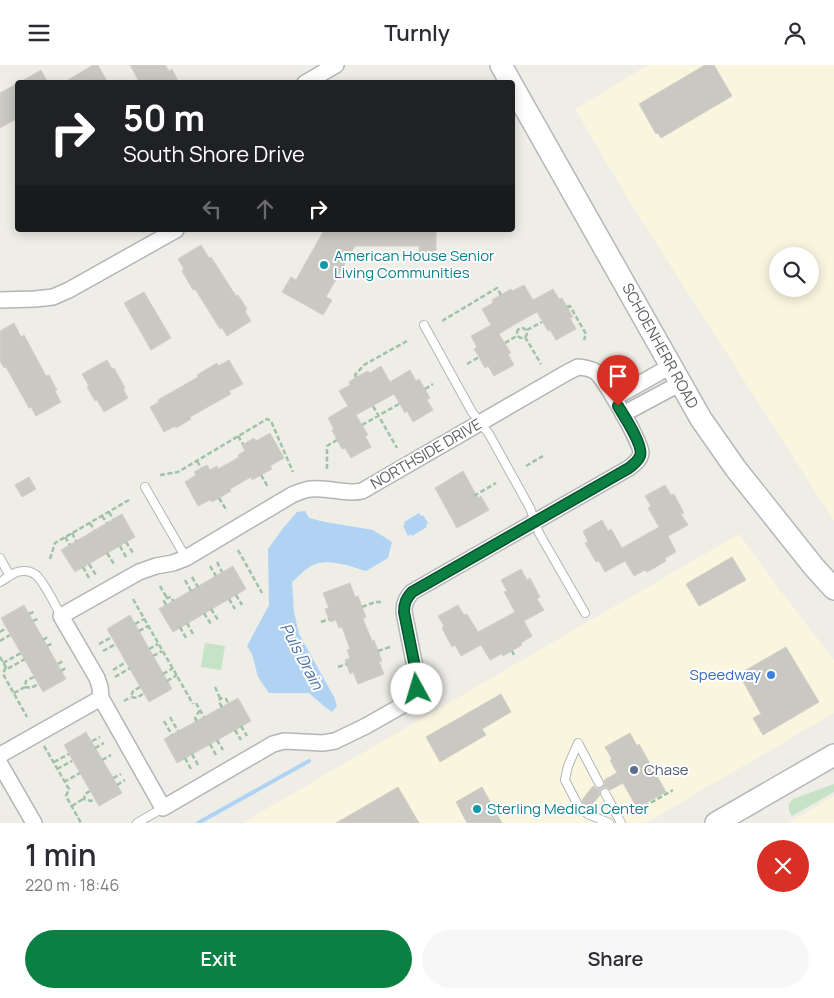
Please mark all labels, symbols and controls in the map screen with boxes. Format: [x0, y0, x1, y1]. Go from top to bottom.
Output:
text: Turnly [384, 18, 450, 48]
icon: menu [25, 19, 53, 47]
icon: person [781, 19, 809, 47]
text: 50 m [123, 94, 205, 142]
icon: right [40, 100, 105, 165]
text: South Shore Drive [123, 139, 305, 169]
icon: left [198, 195, 226, 223]
icon: ahead [251, 195, 279, 223]
icon: right [304, 195, 332, 223]
place label: American House Senior Living Communities [334, 245, 495, 283]
map controls [769, 247, 819, 297]
button: search [769, 247, 819, 297]
marker: American House Senior Living Communities [318, 259, 330, 271]
street label: SCHOENHERR ROAD [617, 279, 704, 412]
pin [597, 355, 639, 406]
icon: arrive [604, 362, 632, 390]
street label: NORTHSIDE DRIVE [366, 413, 485, 494]
water label: Puls Drain [275, 619, 329, 694]
position arrow [390, 662, 442, 714]
place label: Speedway [690, 664, 761, 685]
marker: Speedway [765, 669, 777, 681]
place label: Chase [644, 759, 689, 780]
marker: Chase [628, 764, 640, 776]
place label: Sterling Medical Center [487, 798, 649, 819]
marker: Sterling Medical Center [471, 803, 483, 815]
text: 1 min [25, 834, 97, 875]
button: close [757, 840, 809, 892]
text: 220 m · 18:46 [25, 874, 119, 896]
button: Exit [25, 930, 412, 988]
button: Share [422, 930, 809, 988]

